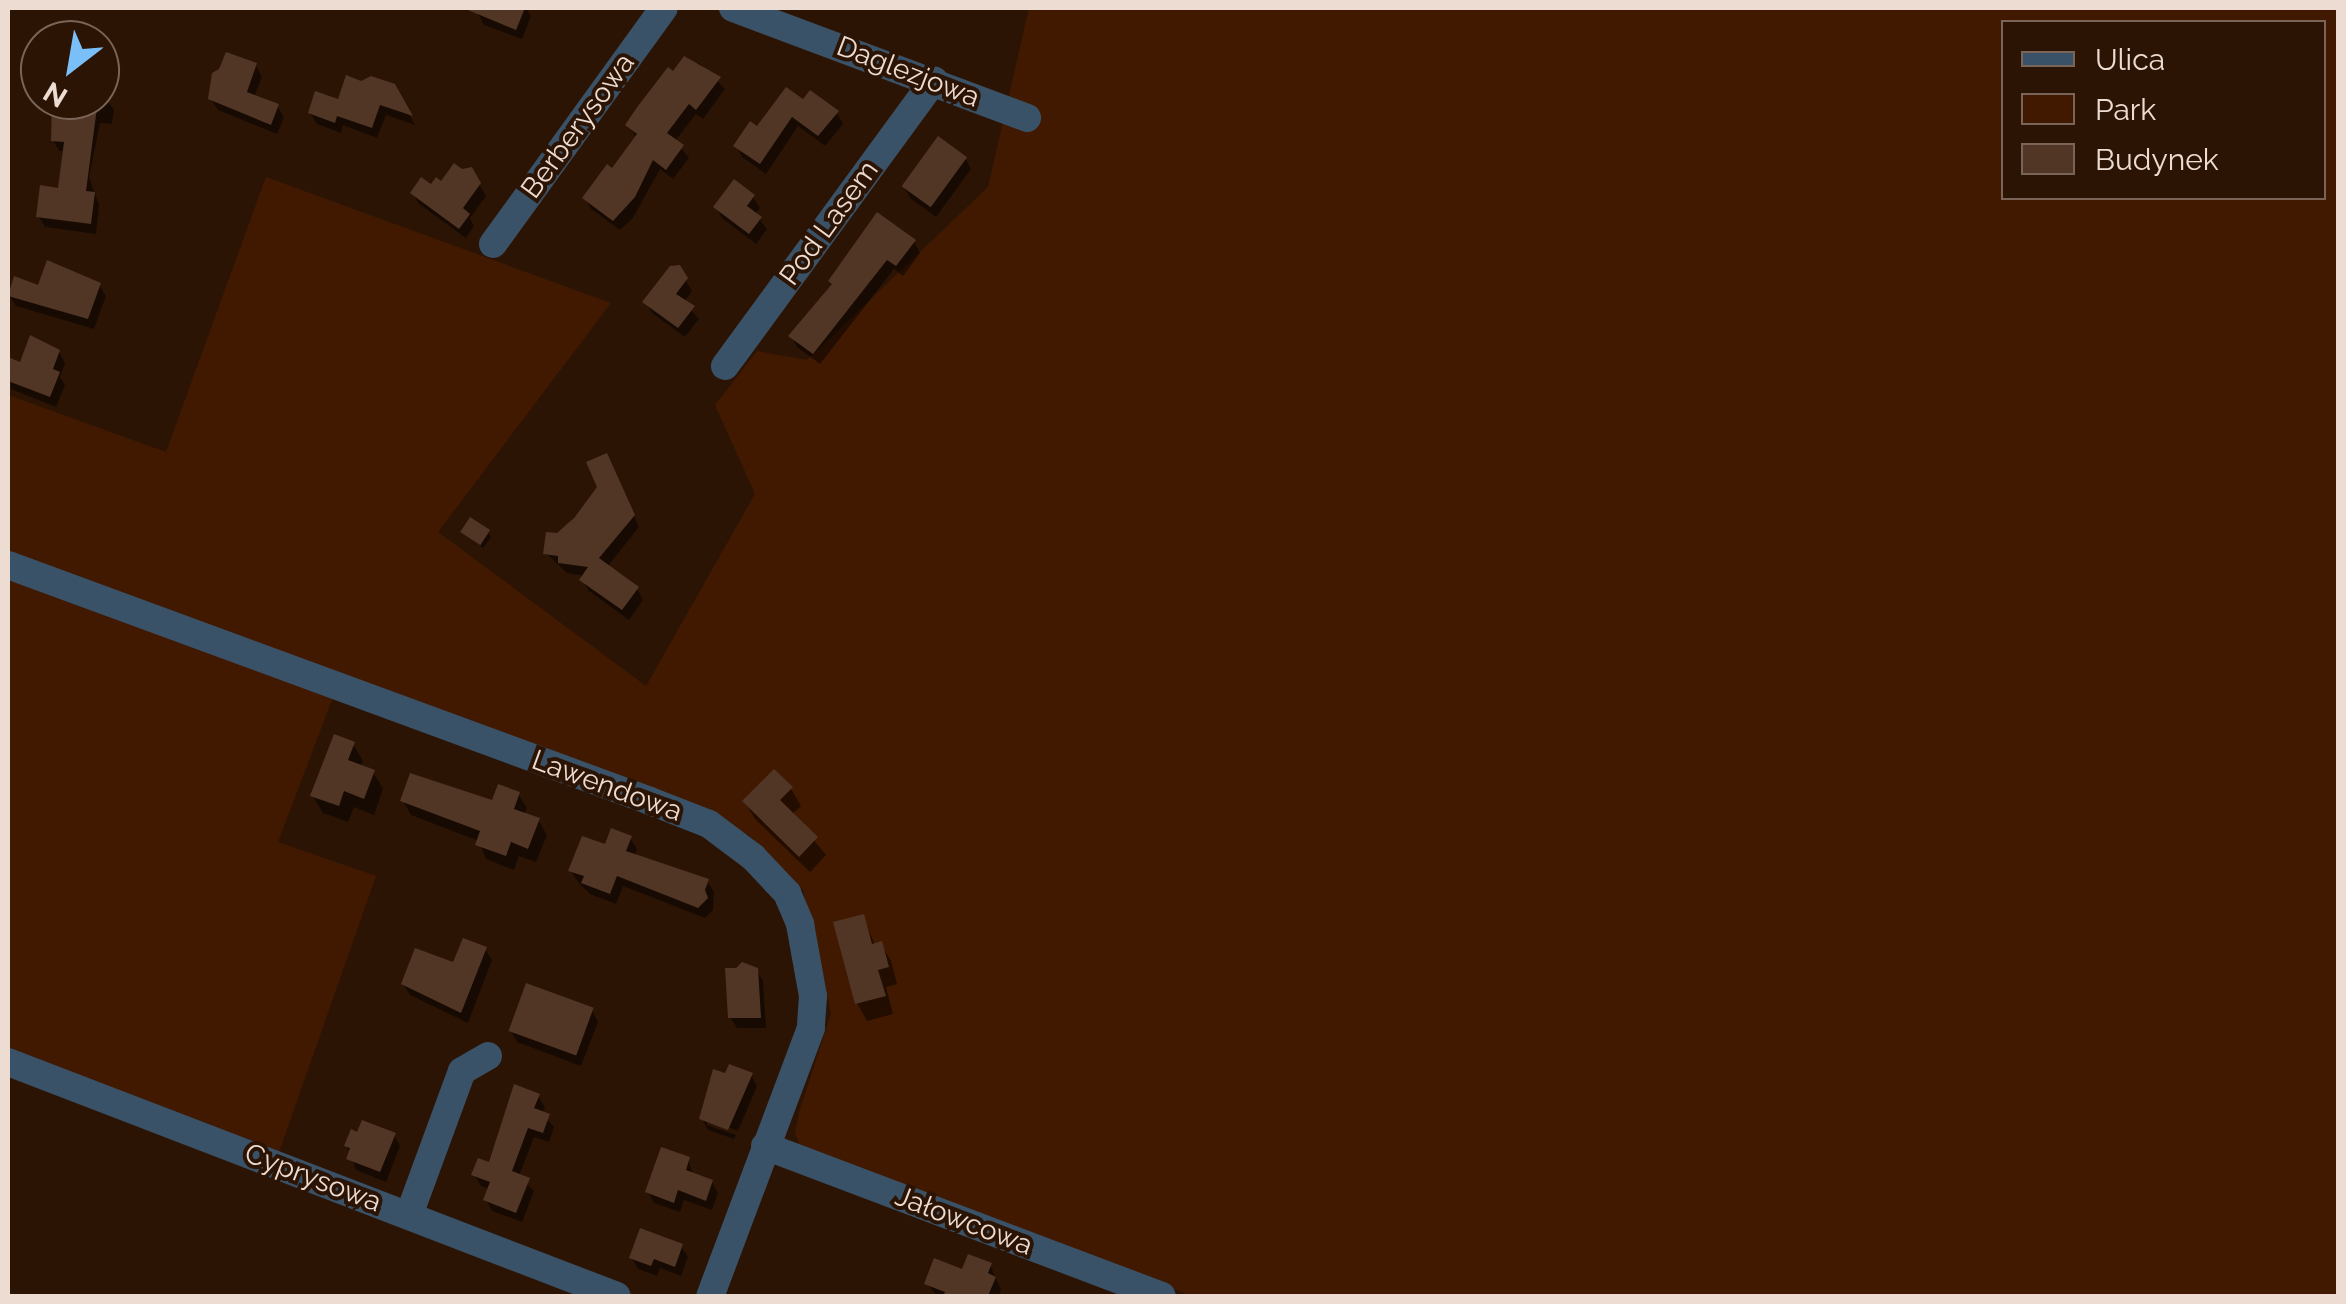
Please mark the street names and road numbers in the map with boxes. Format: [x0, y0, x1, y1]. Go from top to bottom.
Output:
street label: Daglezjowa [832, 29, 984, 115]
street label: Berberysowa [514, 47, 642, 205]
street label: Pod Lasem [773, 154, 885, 292]
street label: Lawendowa [527, 743, 687, 829]
street label: Cyprysowa [240, 1137, 386, 1219]
street label: Jałowcowa [891, 1179, 1037, 1263]

